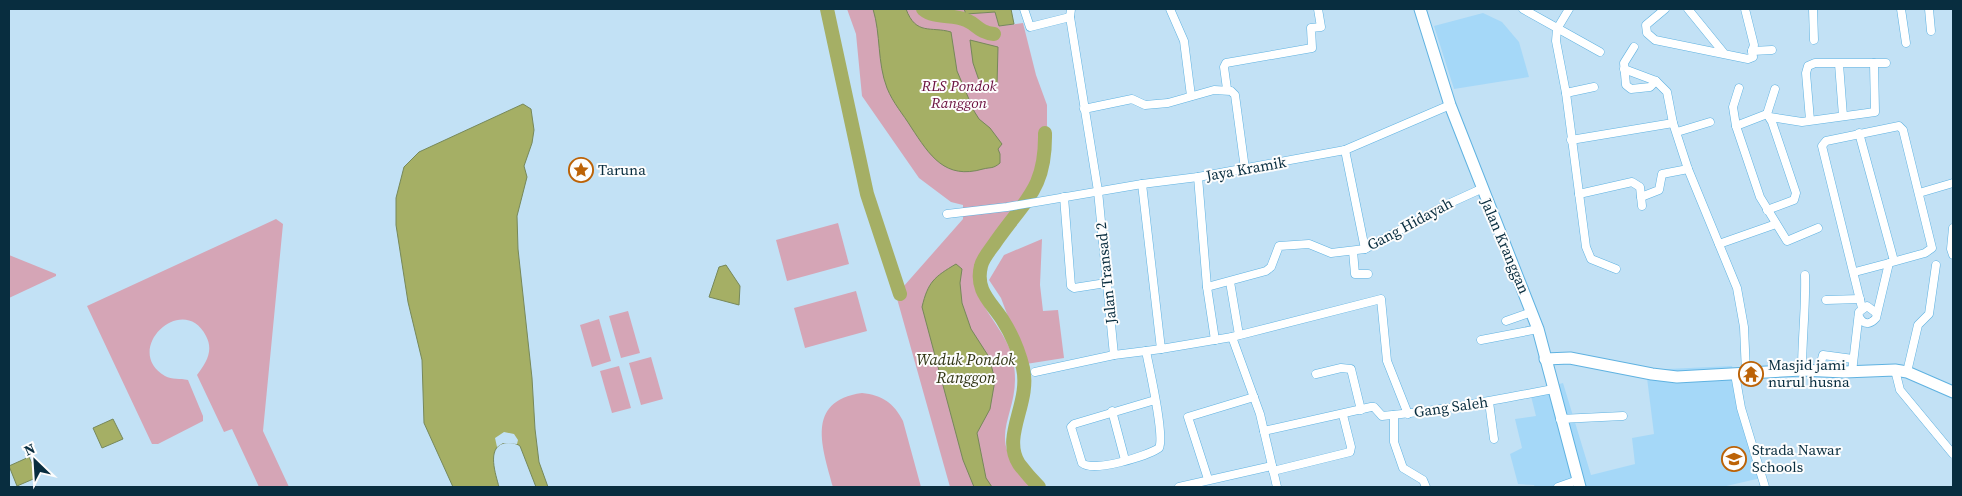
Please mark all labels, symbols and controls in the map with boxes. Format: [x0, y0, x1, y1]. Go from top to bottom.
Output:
park label: RLS Pondok Ranggon [920, 75, 997, 113]
street label: Jaya Kramik [1203, 151, 1289, 186]
place icon: Taruna [568, 157, 594, 183]
place label: Taruna [598, 159, 646, 180]
street label: Gang Hidayah [1363, 192, 1456, 255]
street label: Jalan Kranggan [1475, 194, 1535, 297]
street label: Jalan Transad 2 [1090, 221, 1121, 326]
water label: Waduk Pondok Ranggon [916, 348, 1016, 388]
place label: Masjid jami nurul husna [1768, 354, 1850, 392]
temple icon: Masjid jami nurul husna [1738, 361, 1764, 387]
street label: Gang Saleh [1413, 391, 1489, 422]
north arrow [10, 436, 60, 486]
text: N [21, 438, 38, 460]
place label: Strada Nawar Schools [1752, 439, 1842, 477]
school or university icon: Strada Nawar Schools [1721, 446, 1747, 472]

